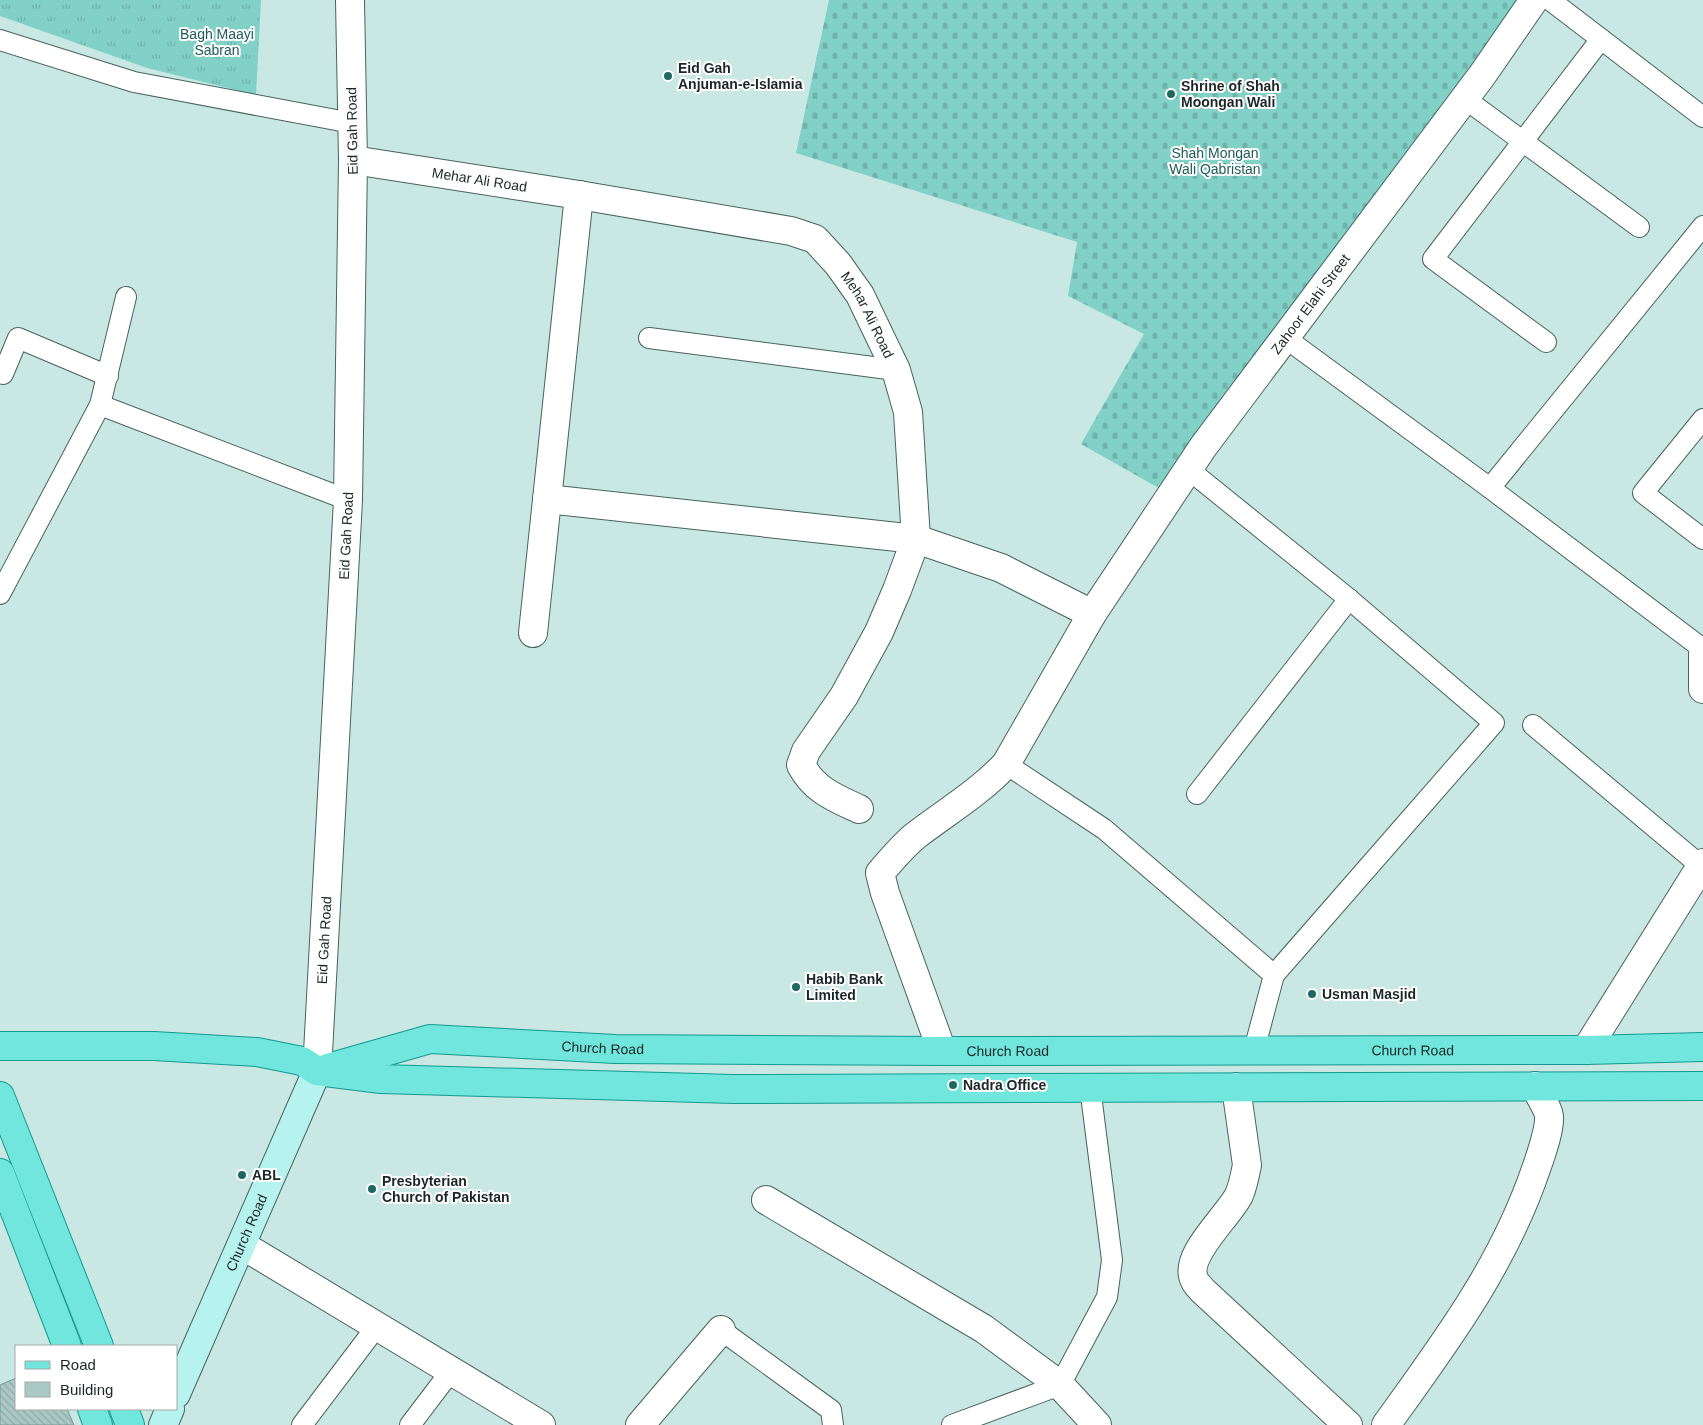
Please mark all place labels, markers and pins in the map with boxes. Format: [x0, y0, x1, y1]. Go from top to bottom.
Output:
place label: Eid Gah Anjuman-e-Islamia [678, 60, 803, 92]
marker: Eid Gah Anjuman-e-Islamia [662, 70, 674, 82]
place label: Shrine of Shah Moongan Wali [1181, 78, 1280, 110]
marker: Shrine of Shah Moongan Wali [1165, 88, 1177, 100]
place label: Habib Bank Limited [806, 971, 883, 1003]
marker: Habib Bank Limited [790, 981, 802, 993]
place label: Usman Masjid [1322, 986, 1416, 1002]
marker: Usman Masjid [1306, 988, 1318, 1000]
place label: Nadra Office [963, 1077, 1046, 1093]
marker: Nadra Office [947, 1079, 959, 1091]
place label: ABL [252, 1167, 281, 1183]
marker: ABL [236, 1169, 248, 1181]
place label: Presbyterian Church of Pakistan [382, 1173, 510, 1205]
marker: Presbyterian Church of Pakistan [366, 1183, 378, 1195]

